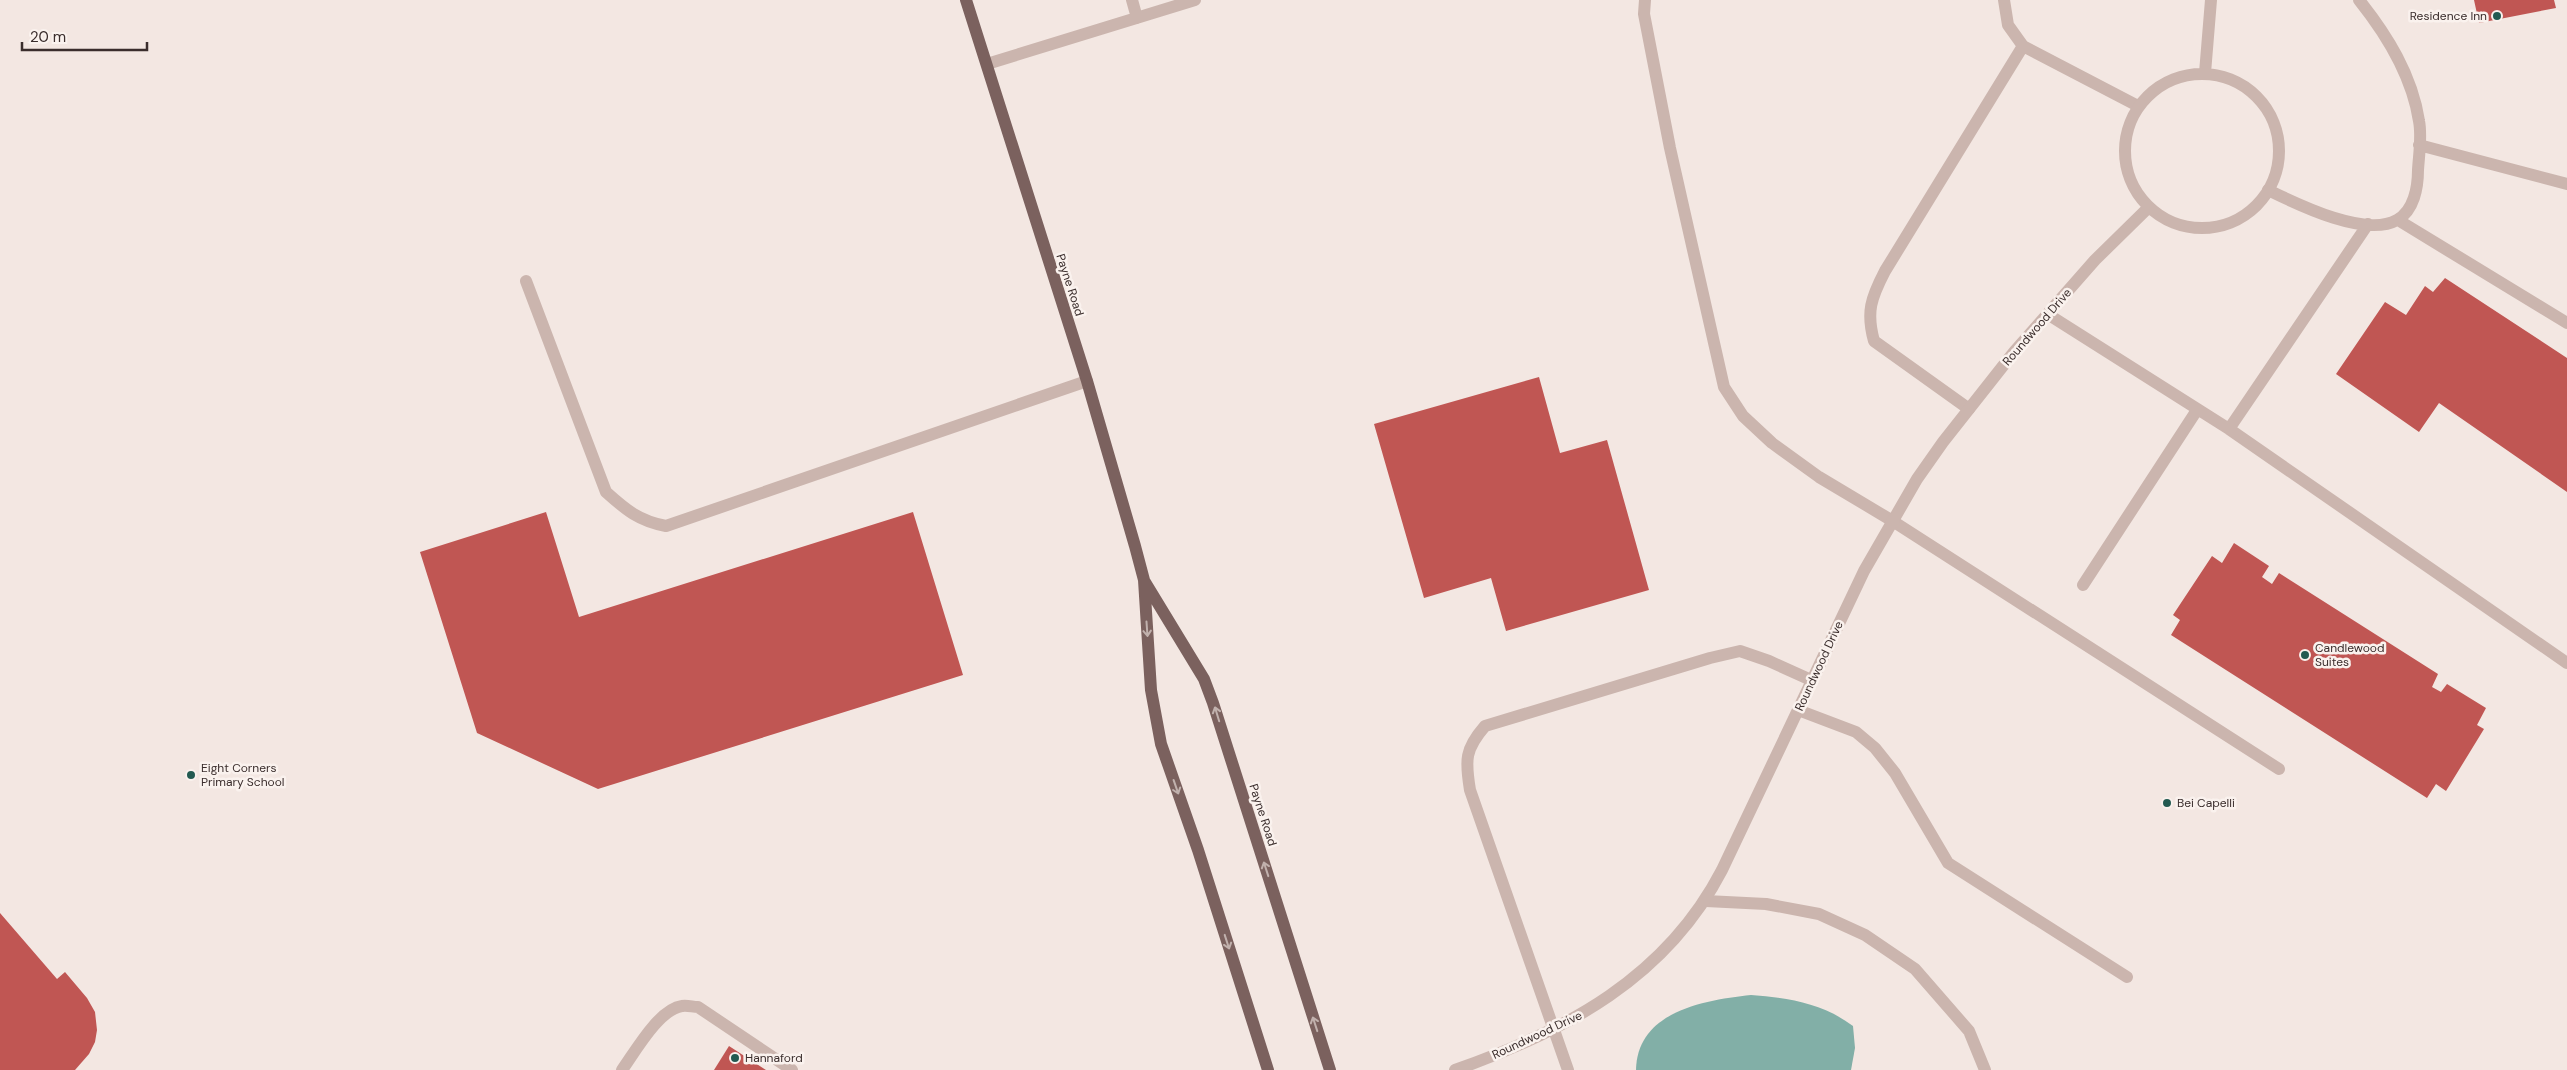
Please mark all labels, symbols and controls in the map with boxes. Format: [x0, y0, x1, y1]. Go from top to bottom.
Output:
place label: Residence Inn [2410, 8, 2487, 24]
marker: Residence Inn [2491, 10, 2503, 22]
scale bar [22, 20, 148, 52]
text: 20 m [30, 27, 66, 47]
street label: Payne Road [1052, 252, 1088, 318]
street label: Roundwood Drive [1999, 285, 2075, 369]
street label: Roundwood Drive [1791, 618, 1847, 714]
one-way arrow [1142, 620, 1152, 636]
place label: Candlewood Suites [2315, 640, 2384, 670]
marker: Candlewood Suites [2299, 649, 2311, 661]
one-way arrow [1211, 706, 1221, 722]
place label: Eight Corners Primary School [201, 760, 284, 790]
marker: Eight Corners Primary School [185, 769, 197, 781]
one-way arrow [1172, 779, 1181, 795]
street label: Payne Road [1245, 782, 1281, 848]
place label: Bei Capelli [2177, 795, 2235, 811]
marker: Bei Capelli [2161, 797, 2173, 809]
one-way arrow [1260, 861, 1270, 877]
one-way arrow [1223, 933, 1232, 949]
street label: Roundwood Drive [1489, 1007, 1585, 1063]
one-way arrow [1310, 1016, 1319, 1032]
place label: Hannaford [745, 1050, 803, 1066]
marker: Hannaford [729, 1052, 741, 1064]

